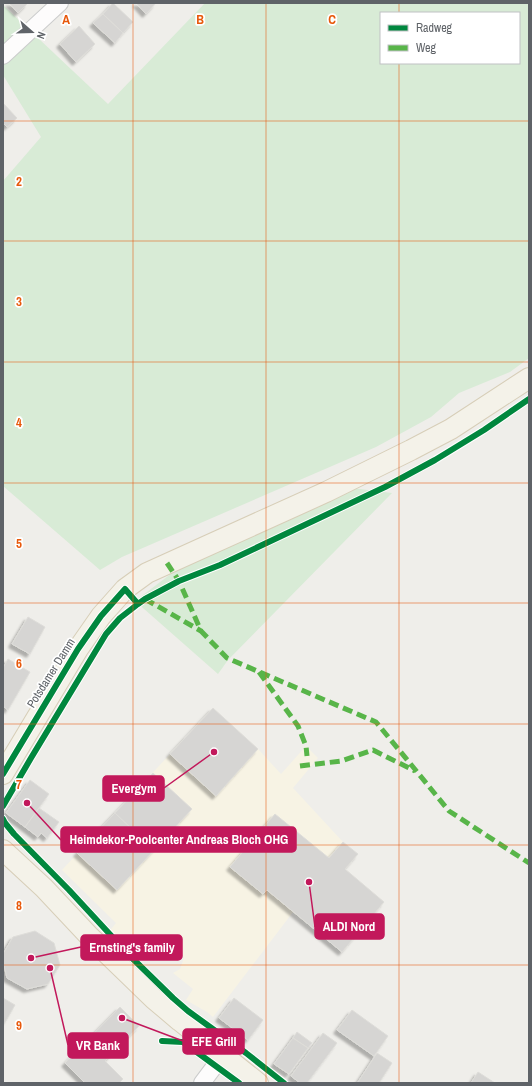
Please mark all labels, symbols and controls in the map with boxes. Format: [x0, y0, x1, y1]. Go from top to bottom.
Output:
text: A [62, 11, 70, 28]
text: B [196, 11, 204, 28]
text: C [328, 11, 336, 28]
north arrow [12, 12, 52, 52]
legend [380, 12, 520, 64]
text: Radweg [416, 20, 453, 36]
text: N [34, 30, 49, 41]
text: Weg [416, 40, 437, 56]
text: 2 [16, 173, 22, 190]
text: 3 [16, 293, 22, 310]
text: 4 [16, 414, 22, 431]
text: 5 [16, 535, 22, 552]
street label: Potsdamer Damm [23, 635, 79, 711]
text: 6 [16, 655, 22, 672]
text: 7 [16, 776, 22, 793]
callout: Evergym [103, 776, 164, 801]
text: Evergym [111, 780, 157, 797]
callout: Heimdekor-Poolcenter Andreas Bloch OHG [61, 827, 296, 852]
text: Heimdekor-Poolcenter Andreas Bloch OHG [70, 831, 288, 848]
text: 8 [16, 897, 22, 914]
callout: ALDI Nord [315, 914, 384, 939]
text: ALDI Nord [323, 918, 375, 935]
callout: Ernsting's family [81, 935, 182, 960]
text: Ernsting's family [89, 939, 175, 956]
text: 9 [16, 1017, 22, 1034]
callout: EFE Grill [183, 1029, 244, 1054]
callout: VR Bank [68, 1033, 128, 1058]
text: EFE Grill [191, 1033, 237, 1050]
text: VR Bank [76, 1037, 120, 1054]

